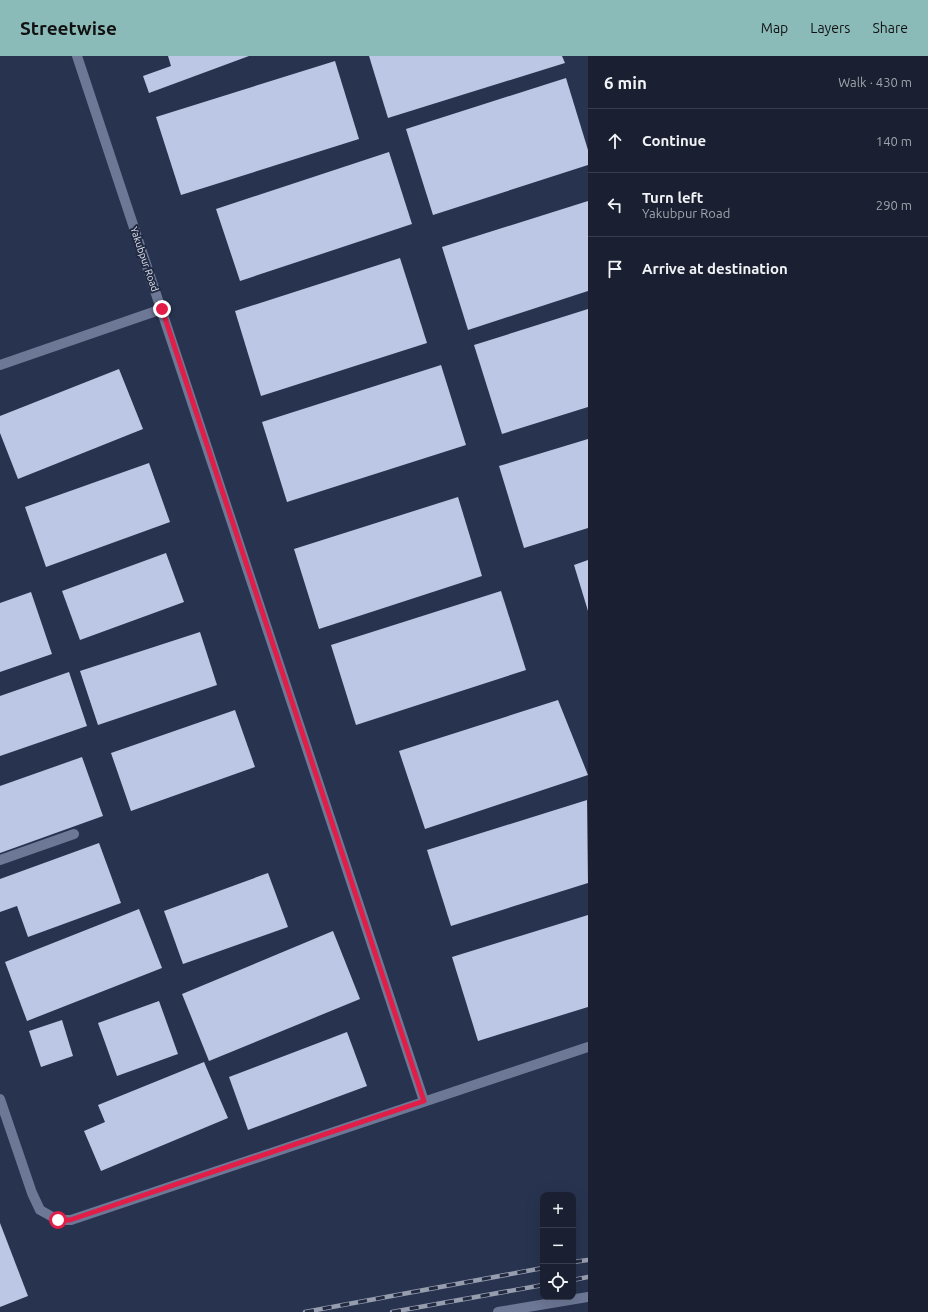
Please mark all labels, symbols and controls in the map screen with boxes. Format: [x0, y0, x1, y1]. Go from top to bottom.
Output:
text: Streetwise [20, 17, 117, 39]
text: Map [761, 20, 788, 36]
text: Layers [810, 20, 850, 36]
text: Share [872, 20, 908, 36]
text: 6 min [604, 73, 647, 92]
text: Walk · 430 m [838, 75, 912, 89]
icon: ahead [604, 130, 626, 152]
text: Continue [642, 132, 706, 149]
text: 140 m [876, 134, 912, 148]
text: Turn left [642, 189, 703, 206]
icon: left [604, 194, 626, 216]
text: 290 m [876, 198, 912, 212]
text: Yakubpur Road [642, 206, 730, 220]
street label: Yakubpur Road [128, 225, 161, 293]
icon: arrive [604, 258, 626, 280]
text: Arrive at destination [642, 260, 788, 277]
route end [153, 300, 171, 318]
map controls [540, 1192, 576, 1300]
button: + [540, 1192, 576, 1228]
route start [49, 1211, 67, 1229]
button: − [540, 1228, 576, 1264]
button: locate [540, 1264, 576, 1300]

